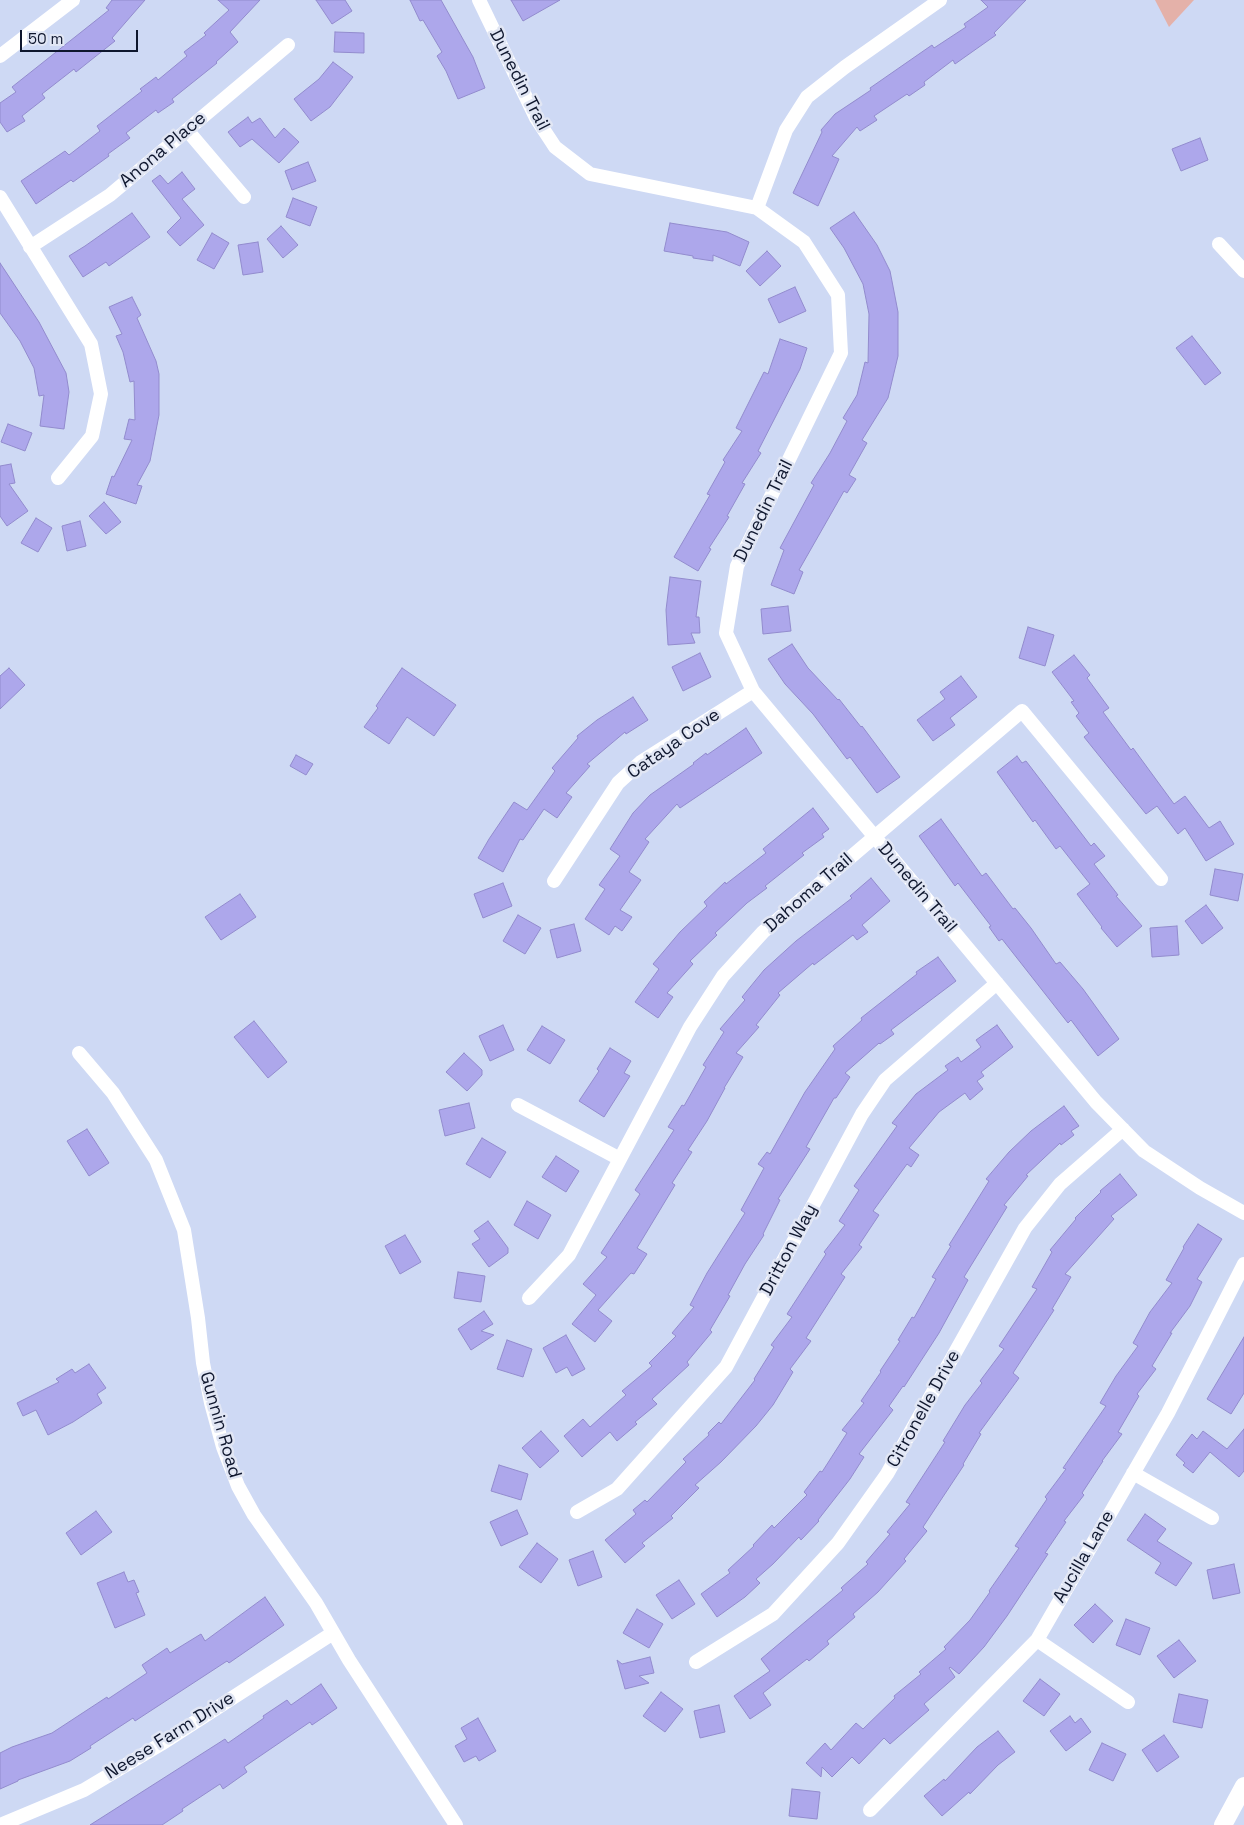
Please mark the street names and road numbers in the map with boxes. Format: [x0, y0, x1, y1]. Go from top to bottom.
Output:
street label: Dunedin Trail [484, 26, 554, 134]
street label: Anona Place [115, 108, 211, 192]
street label: Dunedin Trail [730, 456, 798, 566]
street label: Cataya Cove [624, 704, 724, 784]
street label: Dunedin Trail [873, 838, 961, 938]
street label: Dahoma Trail [760, 849, 858, 937]
street label: Dritton Way [756, 1200, 822, 1300]
street label: Citronelle Drive [883, 1347, 965, 1471]
street label: Gunnin Road [195, 1370, 245, 1480]
street label: Aucilla Lane [1049, 1507, 1119, 1607]
street label: Neese Farm Drive [102, 1688, 238, 1784]

